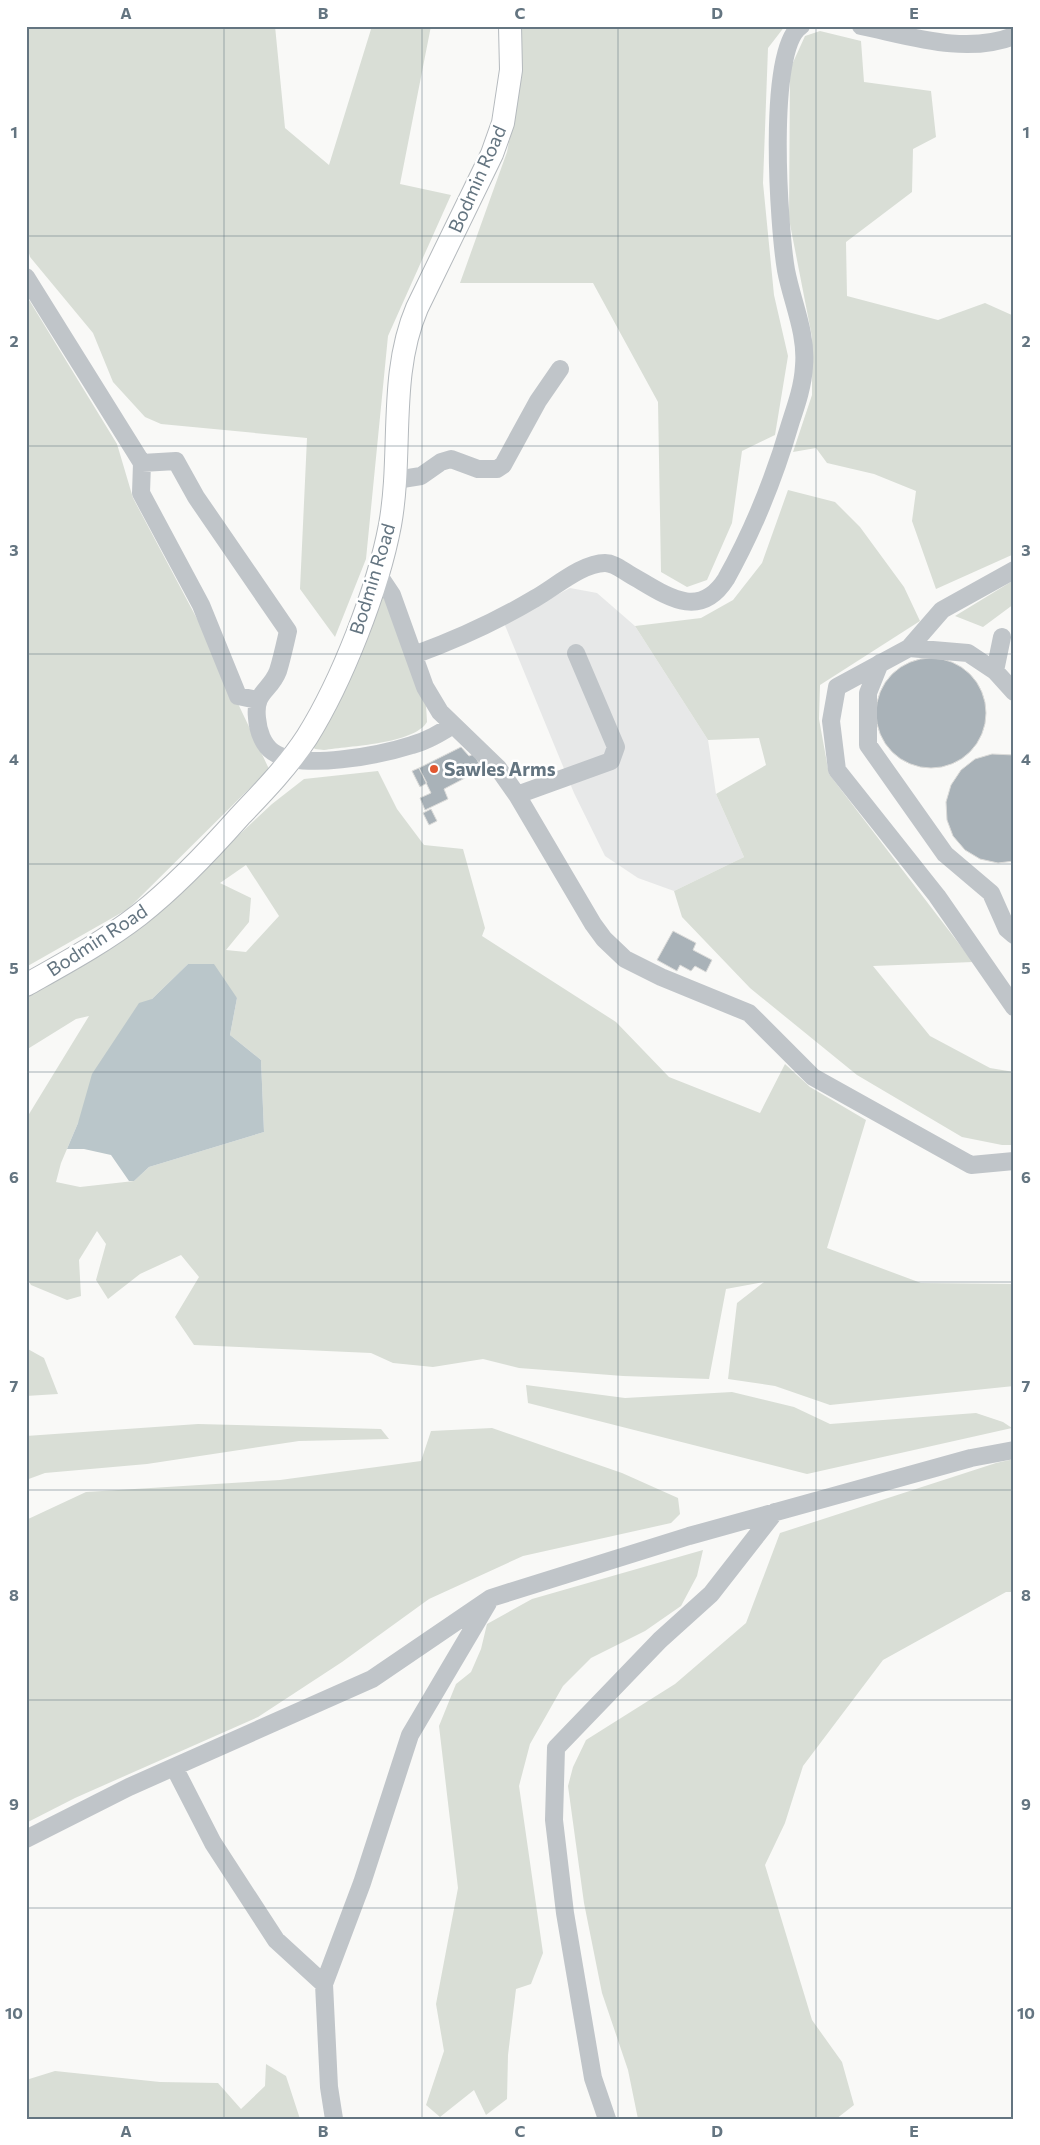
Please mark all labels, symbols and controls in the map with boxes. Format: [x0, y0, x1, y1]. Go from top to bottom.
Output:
text: A [120, 3, 132, 22]
text: B [318, 3, 329, 22]
text: C [515, 3, 526, 22]
text: D [711, 3, 723, 22]
text: E [909, 3, 919, 22]
text: 1 [10, 122, 18, 141]
street label: Bodmin Road [443, 122, 510, 236]
text: 1 [1022, 122, 1030, 141]
text: 2 [9, 331, 19, 350]
text: 2 [1021, 331, 1031, 350]
street label: Bodmin Road [344, 521, 399, 637]
text: 3 [9, 540, 19, 559]
text: 3 [1021, 540, 1031, 559]
text: 4 [9, 749, 19, 768]
text: 4 [1021, 749, 1031, 768]
place label: Sawles Arms [444, 757, 556, 780]
marker: Sawles Arms [428, 763, 440, 775]
street label: Bodmin Road [42, 899, 151, 981]
text: 5 [9, 958, 19, 977]
text: 5 [1021, 958, 1031, 977]
text: 6 [9, 1167, 19, 1186]
text: 6 [1021, 1167, 1031, 1186]
text: 7 [10, 1376, 19, 1395]
text: 7 [1022, 1376, 1031, 1395]
text: 8 [9, 1585, 19, 1604]
text: 8 [1021, 1585, 1031, 1604]
text: 9 [9, 1794, 19, 1813]
text: 9 [1021, 1794, 1031, 1813]
text: 10 [5, 2003, 23, 2022]
text: 10 [1017, 2003, 1035, 2022]
text: A [120, 2121, 132, 2140]
text: B [318, 2121, 329, 2140]
text: C [515, 2121, 526, 2140]
text: D [711, 2121, 723, 2140]
text: E [909, 2121, 919, 2140]

